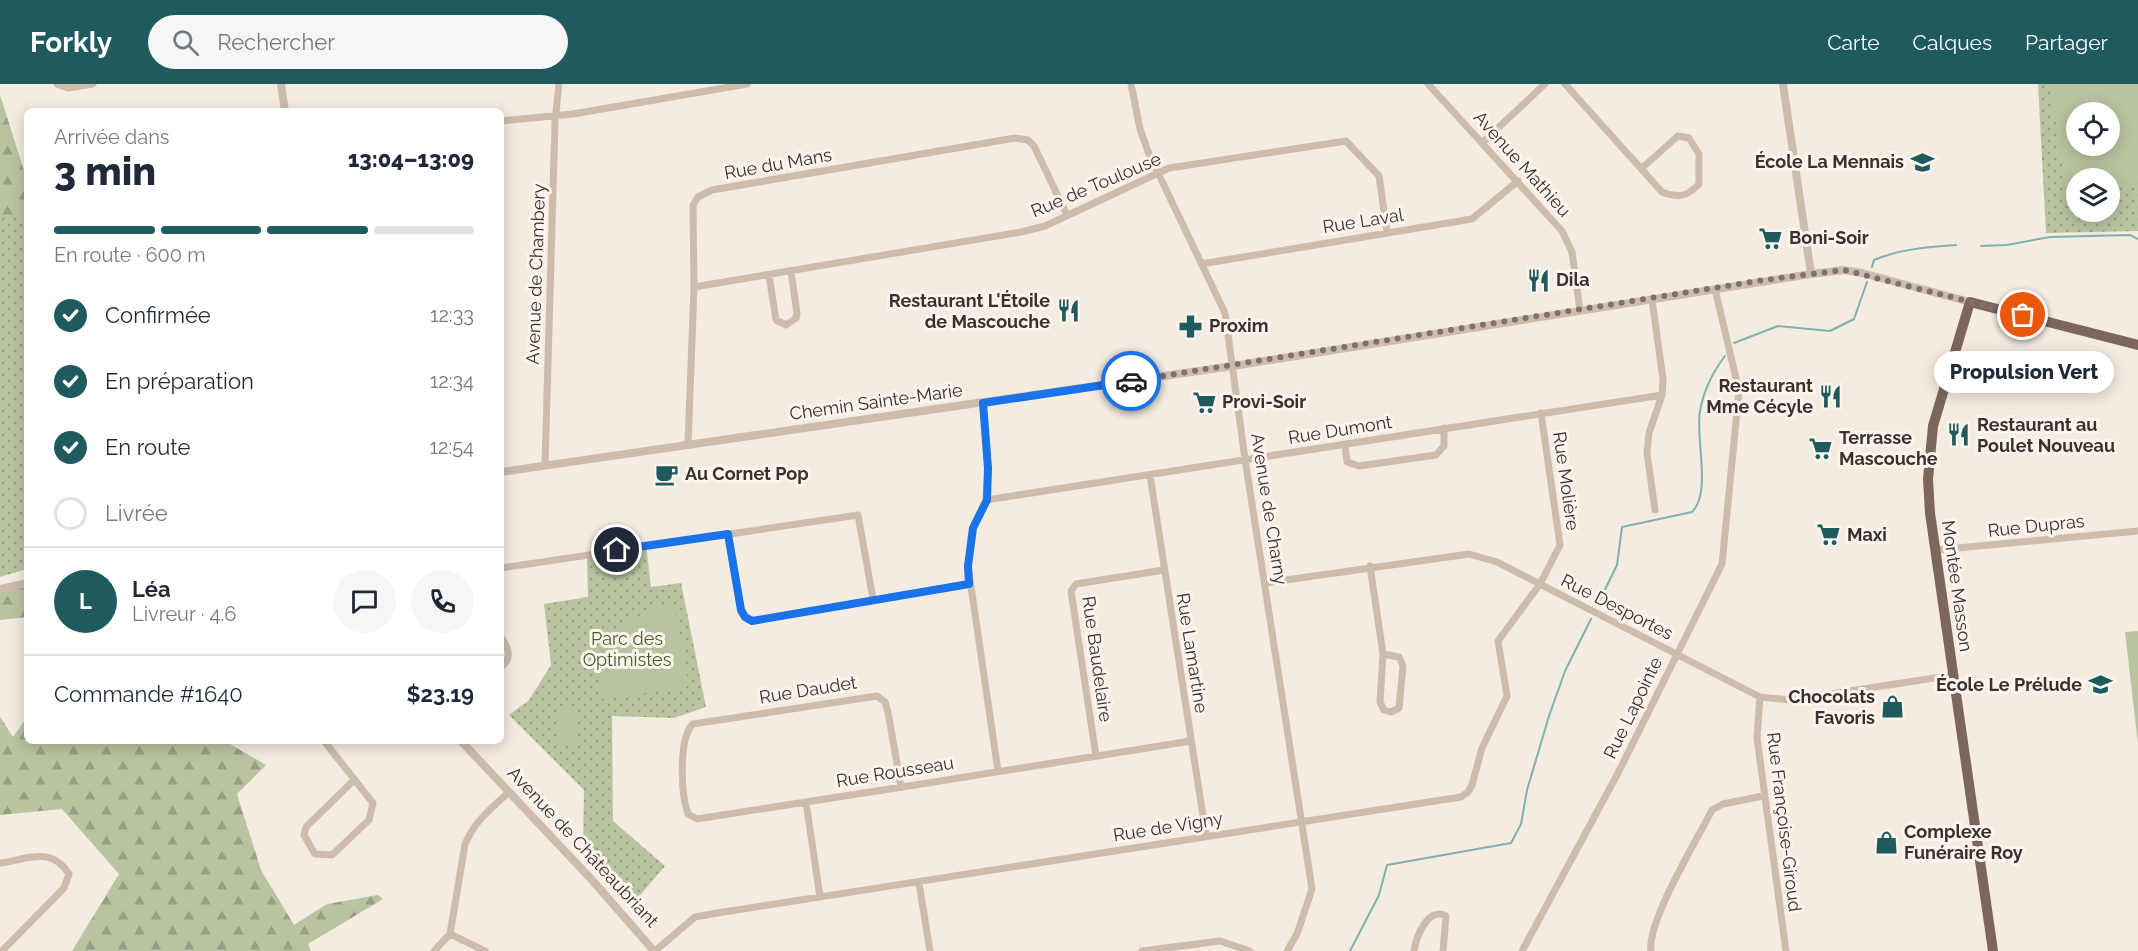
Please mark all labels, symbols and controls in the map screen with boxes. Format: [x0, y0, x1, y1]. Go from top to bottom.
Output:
search box [148, 15, 568, 69]
text: Forkly [30, 26, 112, 59]
icon: search [169, 26, 202, 59]
text: Rechercher [217, 29, 335, 55]
text: Carte [1827, 30, 1880, 55]
text: Calques [1913, 30, 1992, 55]
text: Partager [2025, 30, 2108, 55]
map controls [2066, 102, 2120, 222]
button: locate [2066, 102, 2120, 156]
street label: Avenue Mathieu [1469, 107, 1575, 221]
text: Arrivée dans [54, 125, 169, 149]
street label: Rue du Mans [723, 144, 834, 183]
text: 13:04–13:09 [348, 146, 474, 172]
text: 3 min [54, 148, 156, 194]
street label: Rue de Toulouse [1028, 148, 1164, 221]
school or university icon: École La Mennais [1909, 149, 1935, 175]
place label: École La Mennais [1755, 151, 1904, 172]
button: layers [2066, 168, 2120, 222]
street label: Avenue de Chambery [522, 183, 549, 365]
street label: Rue Laval [1321, 204, 1405, 237]
supermarket icon: Boni-Soir [1758, 225, 1784, 251]
place label: Boni-Soir [1789, 227, 1869, 248]
text: En route · 600 m [54, 243, 206, 267]
restaurant icon: Dila [1525, 267, 1551, 293]
place label: Dila [1556, 269, 1589, 290]
pin [1997, 289, 2048, 340]
place label: Restaurant L'Étoile de Mascouche [889, 290, 1050, 332]
restaurant icon: Restaurant L'Étoile de Mascouche [1055, 298, 1081, 324]
icon: bag [2006, 298, 2039, 331]
icon: check [54, 299, 87, 332]
text: Confirmée [105, 302, 211, 328]
text: 12:33 [430, 303, 474, 327]
pharmacy icon: Proxim [1178, 313, 1204, 339]
place label: Proxim [1209, 315, 1268, 336]
courier [1101, 351, 1161, 411]
callout: Propulsion Vert [1933, 351, 2113, 393]
text: Propulsion Vert [1950, 360, 2098, 384]
icon: check [54, 365, 87, 398]
icon: car [1115, 365, 1148, 398]
text: En préparation [105, 368, 254, 394]
text: 12:34 [430, 369, 474, 393]
place label: Restaurant Mme Cécyle [1706, 375, 1813, 417]
street label: Chemin Sainte-Marie [788, 379, 964, 424]
restaurant icon: Restaurant Mme Cécyle [1818, 383, 1844, 409]
supermarket icon: Provi-Soir [1191, 389, 1217, 415]
place label: Provi-Soir [1222, 391, 1306, 412]
street label: Rue Dumont [1287, 411, 1393, 448]
place label: Restaurant au Poulet Nouveau [1977, 414, 2115, 456]
restaurant icon: Restaurant au Poulet Nouveau [1946, 422, 1972, 448]
place label: Terrasse Mascouche [1839, 427, 1938, 469]
street label: Rue Molière [1549, 430, 1584, 532]
icon: check [54, 431, 87, 464]
street label: Avenue de Charny [1247, 432, 1292, 586]
text: En route [105, 434, 190, 460]
text: 12:54 [429, 435, 474, 459]
supermarket icon: Terrasse Mascouche [1808, 435, 1834, 461]
cafe icon: Au Cornet Pop [654, 461, 680, 487]
place label: Au Cornet Pop [685, 463, 809, 484]
text: Livrée [105, 500, 168, 526]
street label: Rue Dupras [1987, 510, 2086, 541]
street label: Montée Masson [1938, 519, 1977, 653]
supermarket icon: Maxi [1816, 522, 1842, 548]
pin [591, 524, 642, 575]
place label: Maxi [1847, 524, 1887, 545]
icon: home [600, 533, 633, 566]
street label: Rue Desportes [1558, 569, 1677, 644]
button: chat [333, 570, 396, 633]
button: phone [411, 570, 474, 633]
text: Léa [132, 576, 171, 602]
text: L [79, 588, 92, 614]
street label: Rue Lamartine [1173, 591, 1212, 715]
street label: Rue Baudelaire [1078, 595, 1117, 724]
text: Livreur · 4.6 [132, 602, 236, 626]
park label: Parc des Optimistes [583, 628, 672, 670]
street label: Rue Lapointe [1599, 653, 1666, 762]
street label: Rue Daudet [758, 671, 858, 708]
school or university icon: École Le Prélude [2087, 672, 2113, 698]
place label: École Le Prélude [1936, 674, 2082, 695]
text: Commande #1640 [54, 681, 243, 707]
text: $23.19 [407, 681, 474, 707]
place label: Chocolats Favoris [1788, 686, 1875, 728]
shop icon: Chocolats Favoris [1880, 694, 1906, 720]
street label: Rue Françoise-Giroud [1763, 731, 1806, 913]
street label: Rue Rousseau [835, 752, 955, 791]
street label: Avenue de Châteaubriant [504, 762, 663, 931]
street label: Rue de Vigny [1112, 807, 1224, 846]
place label: Complexe Funéraire Roy [1904, 821, 2023, 863]
shop icon: Complexe Funéraire Roy [1873, 829, 1899, 855]

